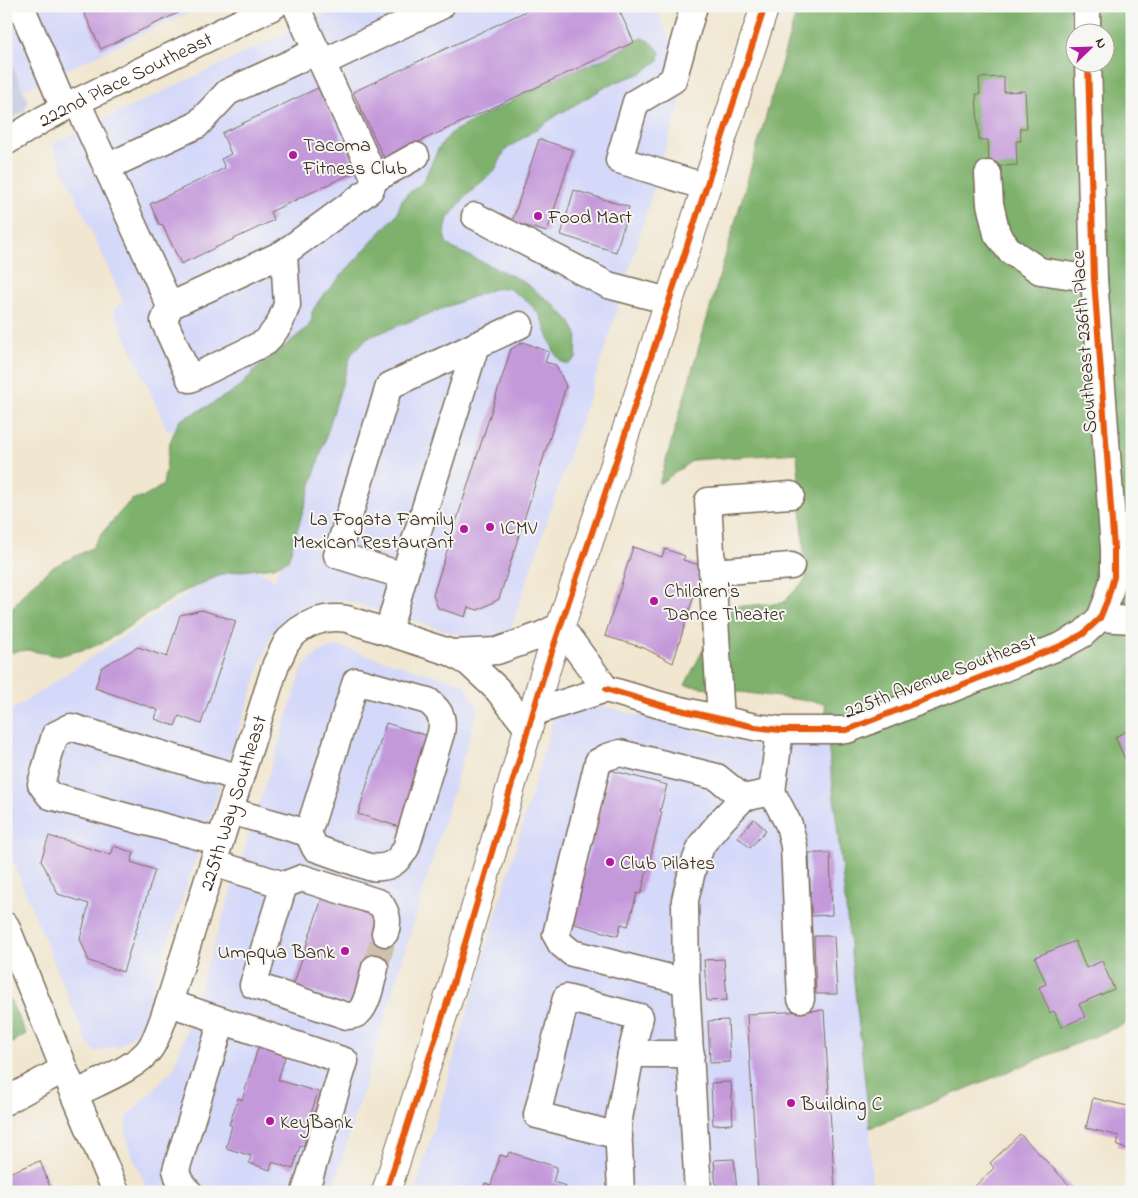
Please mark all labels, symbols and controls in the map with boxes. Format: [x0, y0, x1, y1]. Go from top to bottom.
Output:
north arrow [1066, 22, 1116, 72]
street label: 222nd Place Southeast [34, 26, 219, 136]
text: N [1089, 35, 1112, 52]
place label: Tacoma Fitness Club [302, 132, 407, 184]
marker: Tacoma Fitness Club [287, 149, 299, 161]
place label: Food Mart [547, 204, 632, 233]
marker: Food Mart [532, 210, 544, 222]
street label: Southeast 236th Place [1065, 249, 1106, 434]
place label: La Fogata Family Mexican Restaurant [293, 506, 454, 558]
place label: ICMV [500, 515, 538, 544]
marker: ICMV [484, 521, 496, 533]
marker: La Fogata Family Mexican Restaurant [458, 523, 470, 535]
place label: Children's Dance Theater [663, 578, 786, 630]
marker: Children's Dance Theater [648, 595, 660, 607]
street label: 225th Avenue Southeast [840, 627, 1042, 728]
street label: 225th Way Southeast [193, 712, 276, 895]
place label: Club Pilates [620, 850, 715, 879]
marker: Club Pilates [604, 856, 616, 868]
place label: Umpqua Bank [218, 939, 335, 968]
marker: Umpqua Bank [339, 945, 351, 957]
place label: Building C [800, 1091, 882, 1121]
marker: Building C [785, 1097, 797, 1109]
place label: KeyBank [280, 1109, 353, 1138]
marker: KeyBank [264, 1115, 276, 1127]

